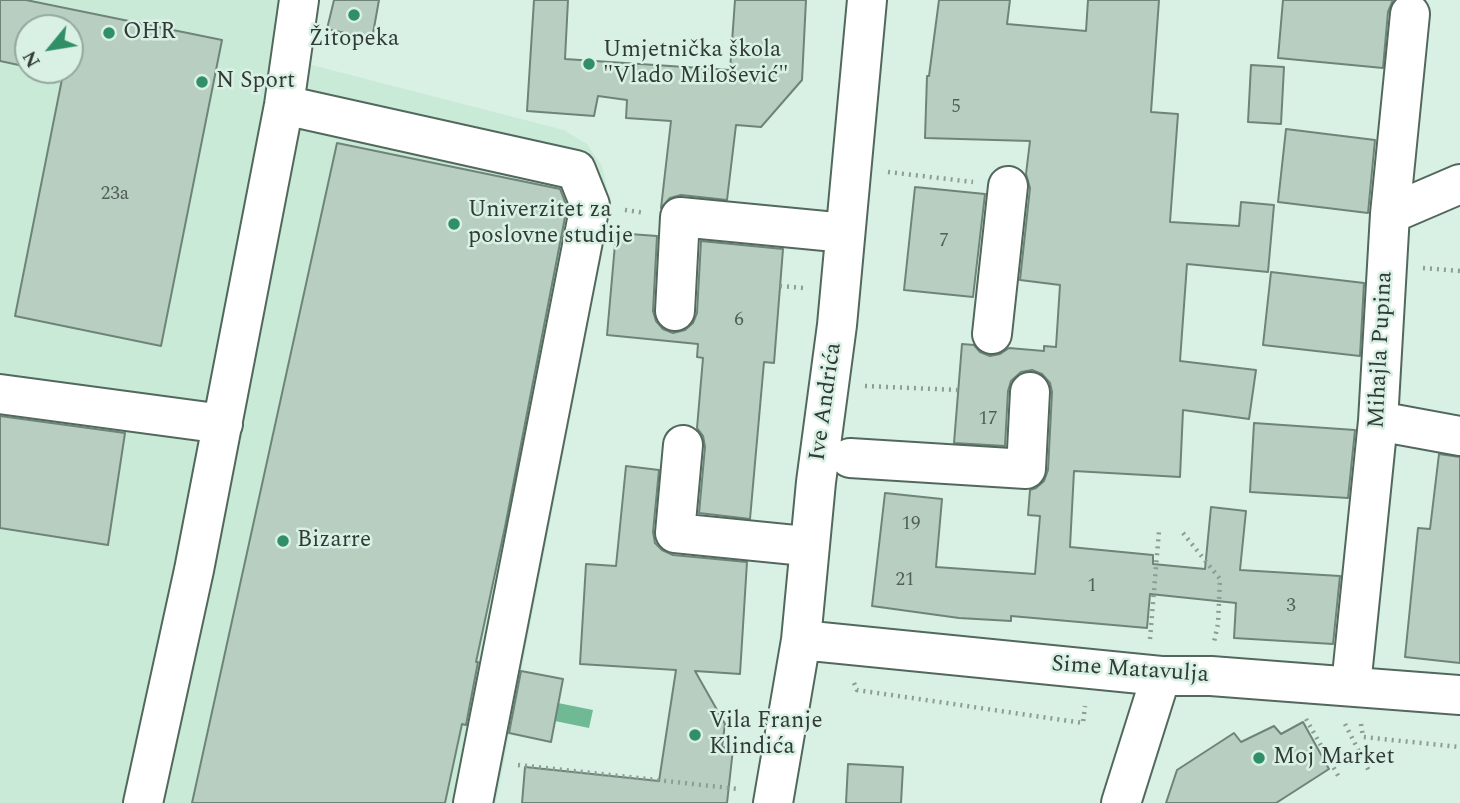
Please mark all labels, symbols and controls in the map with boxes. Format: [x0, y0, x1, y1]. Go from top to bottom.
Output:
marker: Žitopeka [346, 7, 362, 23]
north arrow [14, 14, 84, 84]
place label: OHR [123, 19, 175, 47]
marker: OHR [101, 25, 117, 41]
place label: Žitopeka [309, 26, 399, 54]
place label: Umjetnička škola "Vlado Milošević" [603, 37, 789, 91]
text: N [16, 45, 49, 73]
marker: Umjetnička škola "Vlado Milošević" [581, 56, 597, 72]
place label: N Sport [216, 68, 295, 96]
marker: N Sport [194, 74, 210, 90]
house number: 5 [951, 97, 961, 119]
house number: 23a [101, 184, 129, 206]
place label: Univerzitet za poslovne studije [468, 197, 633, 251]
marker: Univerzitet za poslovne studije [446, 216, 462, 232]
house number: 7 [939, 231, 949, 253]
street label: Mihajla Pupina [1364, 271, 1400, 429]
house number: 6 [734, 310, 744, 332]
street label: Ive Andrića [805, 341, 849, 463]
house number: 17 [979, 409, 997, 431]
house number: 19 [902, 514, 920, 536]
place label: Bizarre [297, 527, 371, 555]
marker: Bizarre [275, 533, 291, 549]
house number: 21 [896, 570, 914, 592]
house number: 1 [1087, 576, 1097, 598]
house number: 3 [1286, 596, 1296, 618]
street label: Sime Matavulja [1050, 652, 1210, 690]
place label: Vila Franje Klindića [709, 708, 823, 762]
marker: Vila Franje Klindića [687, 727, 703, 743]
place label: Moj Market [1273, 744, 1395, 772]
marker: Moj Market [1251, 750, 1267, 766]

